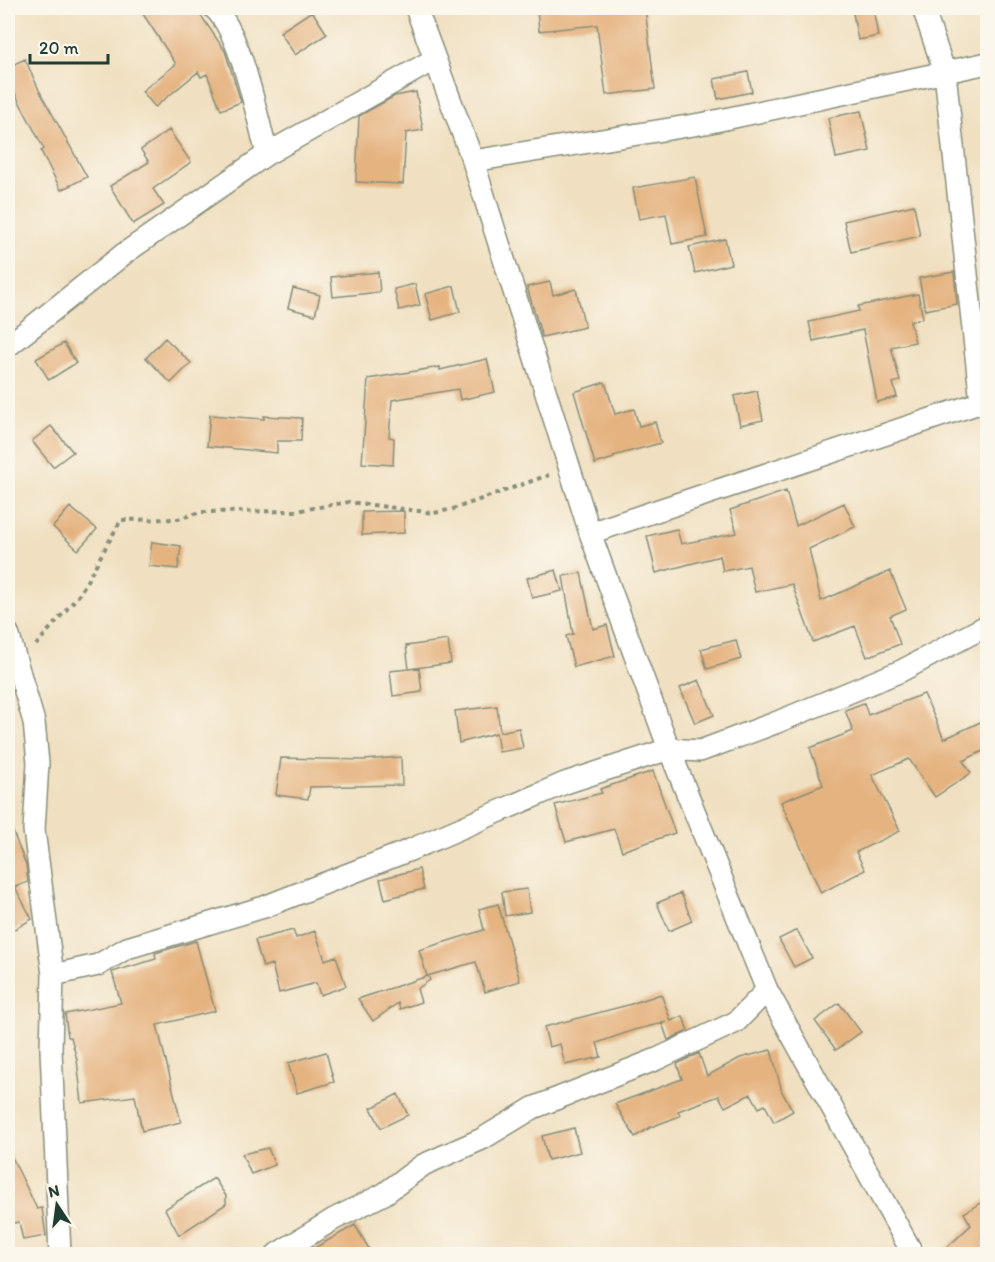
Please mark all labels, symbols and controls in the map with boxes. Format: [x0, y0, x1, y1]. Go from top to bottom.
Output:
scale bar [30, 27, 108, 65]
text: 20 m [39, 37, 79, 59]
north arrow [27, 1175, 87, 1235]
text: N [46, 1180, 61, 1201]

